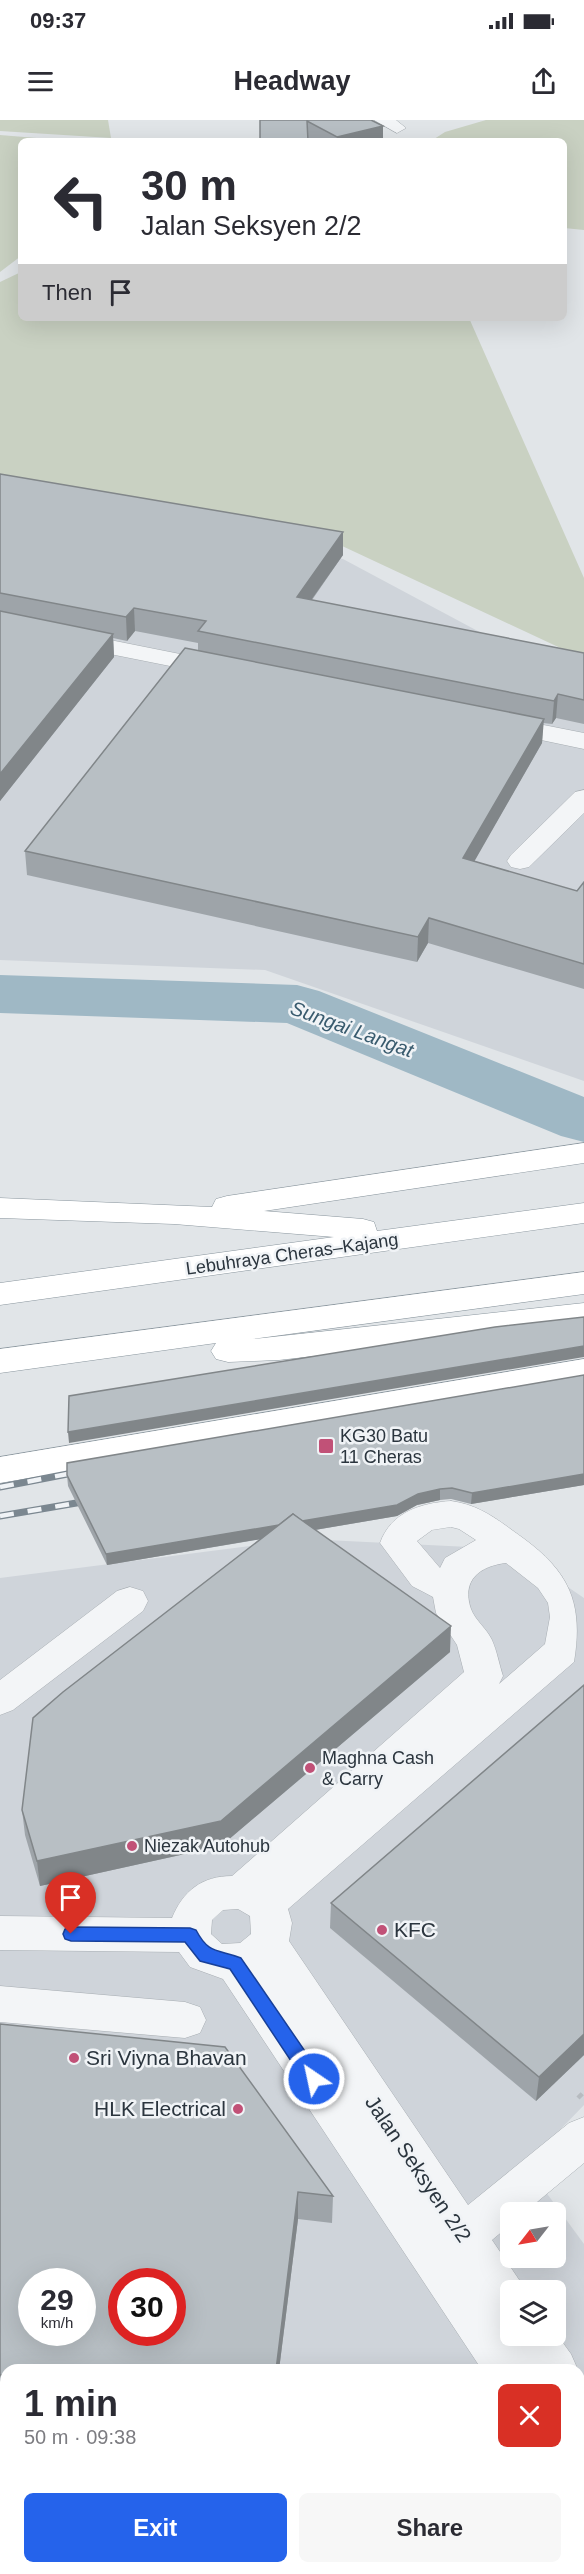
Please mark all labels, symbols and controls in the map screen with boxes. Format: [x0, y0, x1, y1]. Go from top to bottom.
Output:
text: 09:37 [30, 8, 86, 33]
icon: menu [24, 65, 57, 98]
icon: share [527, 65, 560, 98]
text: Headway [233, 66, 351, 96]
icon: left [42, 162, 120, 240]
text: 30 m [141, 162, 237, 209]
text: Jalan Seksyen 2/2 [141, 211, 362, 241]
icon: arrive [104, 276, 137, 309]
text: Then [42, 280, 92, 305]
water label: Sungai Langat [288, 997, 418, 1062]
street label: Lebuhraya Cheras–Kajang [185, 1229, 399, 1279]
place label: KG30 Batu 11 Cheras [340, 1426, 428, 1467]
marker: KG30 Batu 11 Cheras [317, 1437, 335, 1455]
place label: Maghna Cash & Carry [322, 1748, 434, 1789]
marker: Maghna Cash & Carry [303, 1761, 317, 1775]
place label: Niezak Autohub [144, 1836, 270, 1856]
marker: Niezak Autohub [125, 1839, 139, 1853]
pin [45, 1872, 96, 1934]
icon: arrive [54, 1881, 87, 1914]
place label: KFC [394, 1918, 436, 1941]
marker: KFC [375, 1923, 389, 1937]
place label: Sri Viyna Bhavan [86, 2046, 247, 2069]
position arrow [282, 2047, 346, 2111]
marker: Sri Viyna Bhavan [67, 2051, 81, 2065]
street label: Jalan Seksyen 2/2 [361, 2091, 476, 2246]
place label: HLK Electrical [94, 2097, 226, 2120]
marker: HLK Electrical [231, 2102, 245, 2116]
north arrow [500, 2202, 566, 2268]
map controls [500, 2202, 566, 2346]
speed limit sign: 30 [108, 2268, 186, 2346]
button: layers [500, 2280, 566, 2346]
text: 29 [40, 2283, 74, 2316]
text: km/h [41, 2314, 73, 2331]
text: 1 min [24, 2383, 118, 2424]
button: close [498, 2384, 561, 2447]
text: 50 m · 09:38 [24, 2426, 136, 2448]
button: Exit [24, 2493, 287, 2562]
button: Share [299, 2493, 561, 2562]

